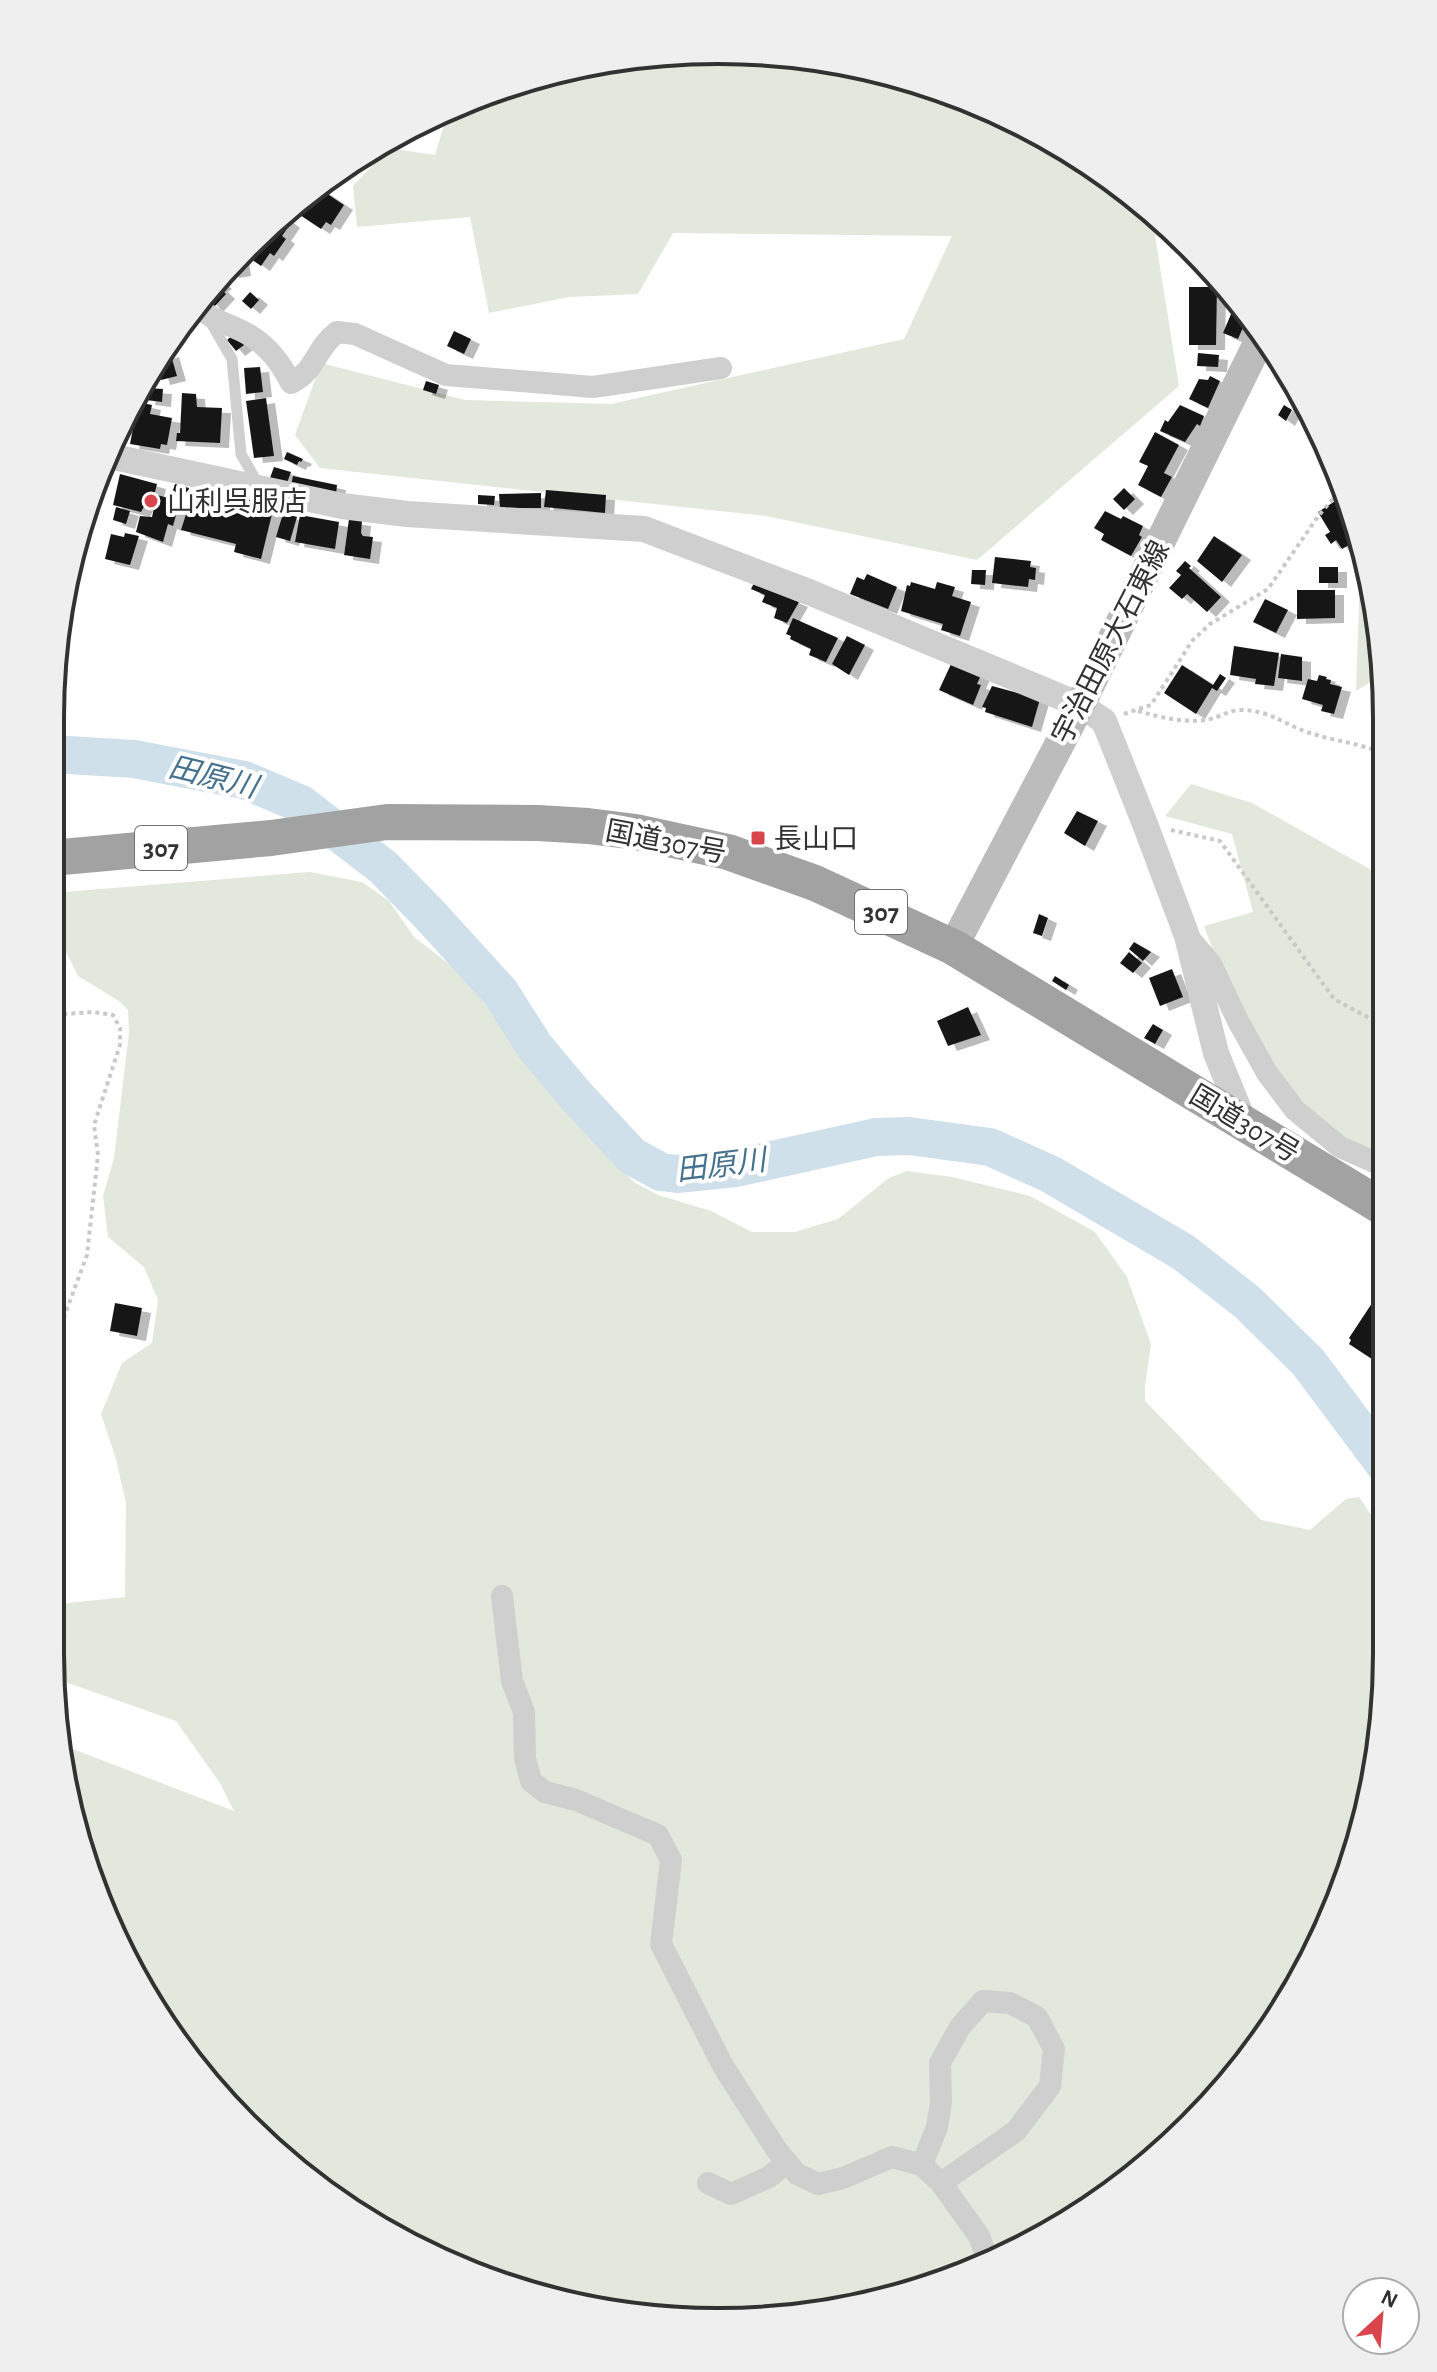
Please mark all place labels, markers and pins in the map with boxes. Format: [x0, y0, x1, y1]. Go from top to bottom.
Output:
place label: 山利呉服店 [167, 487, 307, 517]
marker: 山利呉服店 [142, 492, 160, 510]
place label: 長山口 [774, 825, 858, 854]
marker: 長山口 [749, 829, 767, 847]

